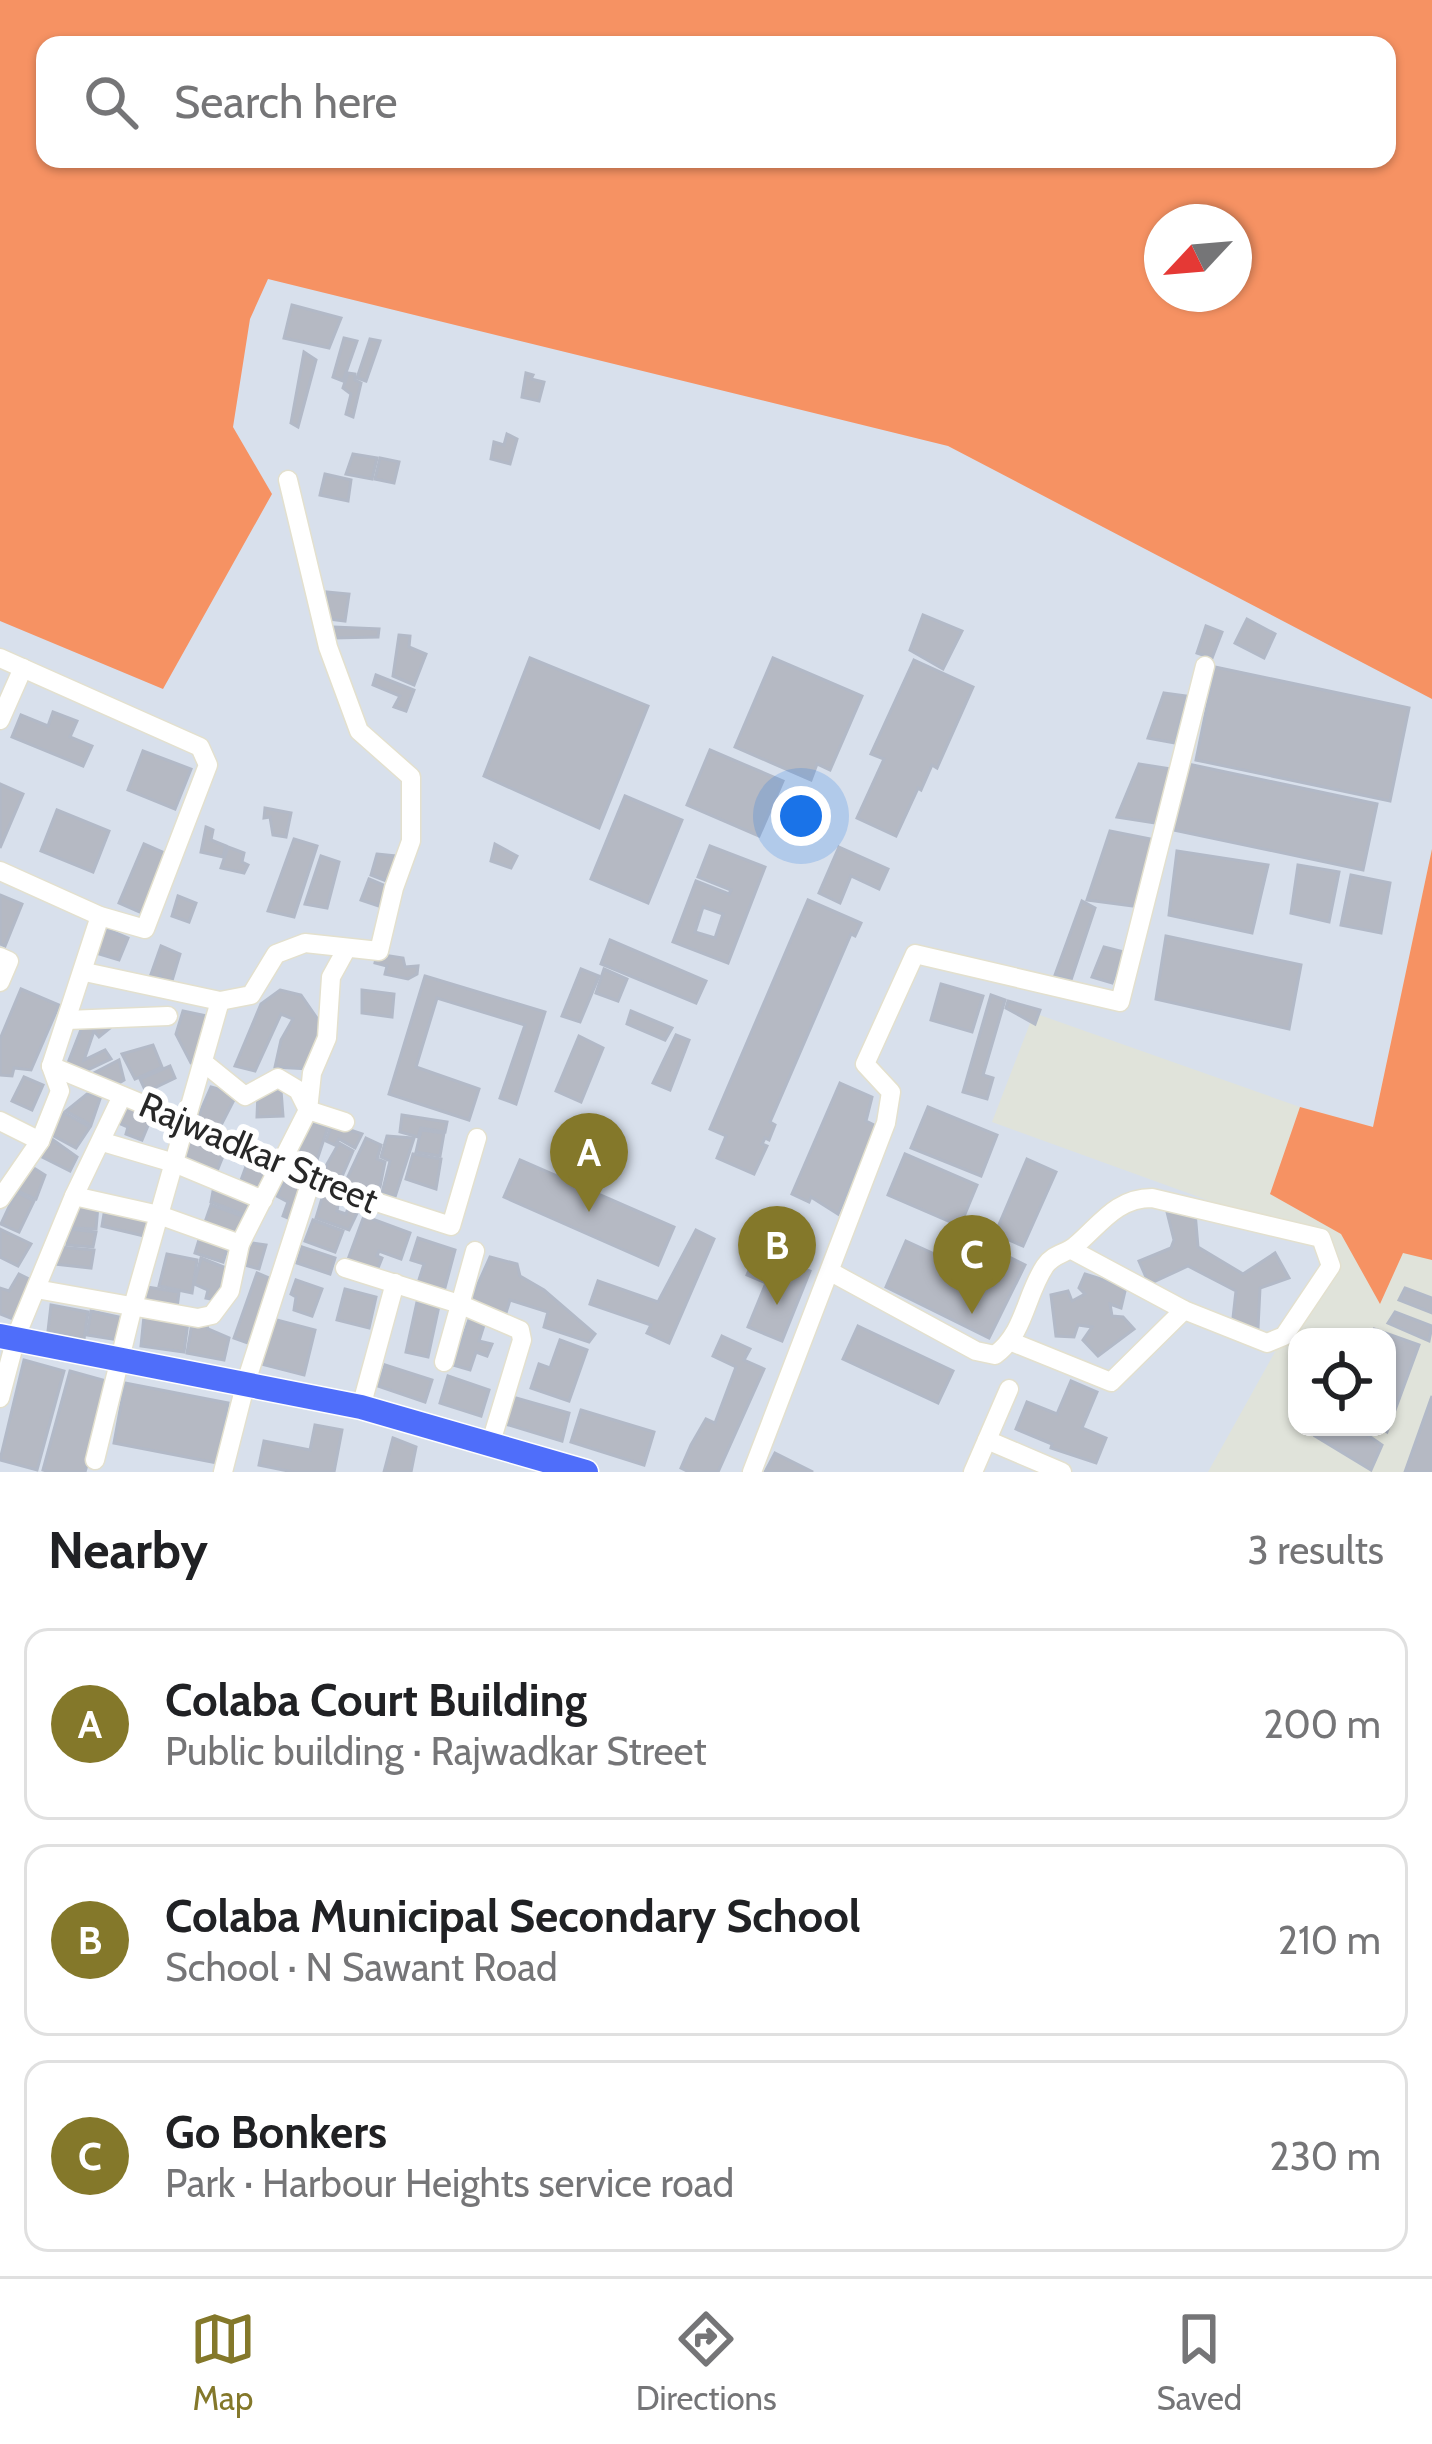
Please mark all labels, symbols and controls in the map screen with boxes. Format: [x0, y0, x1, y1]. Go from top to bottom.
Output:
search box [36, 36, 1396, 168]
icon: search [78, 69, 144, 135]
text: Search here [174, 75, 398, 129]
north arrow [1144, 204, 1252, 312]
your location [771, 786, 831, 846]
street label: Rajwadkar Street [133, 1082, 385, 1222]
pin: A [550, 1113, 628, 1212]
pin: B [738, 1206, 816, 1305]
pin: C [933, 1215, 1011, 1314]
map controls [1288, 1328, 1396, 1436]
button: locate [1288, 1328, 1396, 1436]
text: Nearby [48, 1519, 208, 1581]
text: 3 results [1247, 1526, 1384, 1574]
text: Colaba Court Building [165, 1673, 587, 1727]
text: A [78, 1700, 102, 1748]
text: 200 m [1263, 1700, 1381, 1748]
text: Public building · Rajwadkar Street [165, 1727, 707, 1775]
text: Colaba Municipal Secondary School [165, 1889, 861, 1943]
text: B [78, 1916, 102, 1964]
text: 210 m [1278, 1916, 1381, 1964]
text: School · N Sawant Road [165, 1943, 558, 1991]
text: Go Bonkers [165, 2105, 387, 2159]
text: C [78, 2132, 102, 2180]
text: 230 m [1269, 2132, 1381, 2180]
text: Park · Harbour Heights service road [165, 2159, 734, 2207]
tab: Map [190, 2306, 256, 2418]
tab: Directions [636, 2306, 777, 2418]
tab: Saved [1156, 2306, 1242, 2418]

